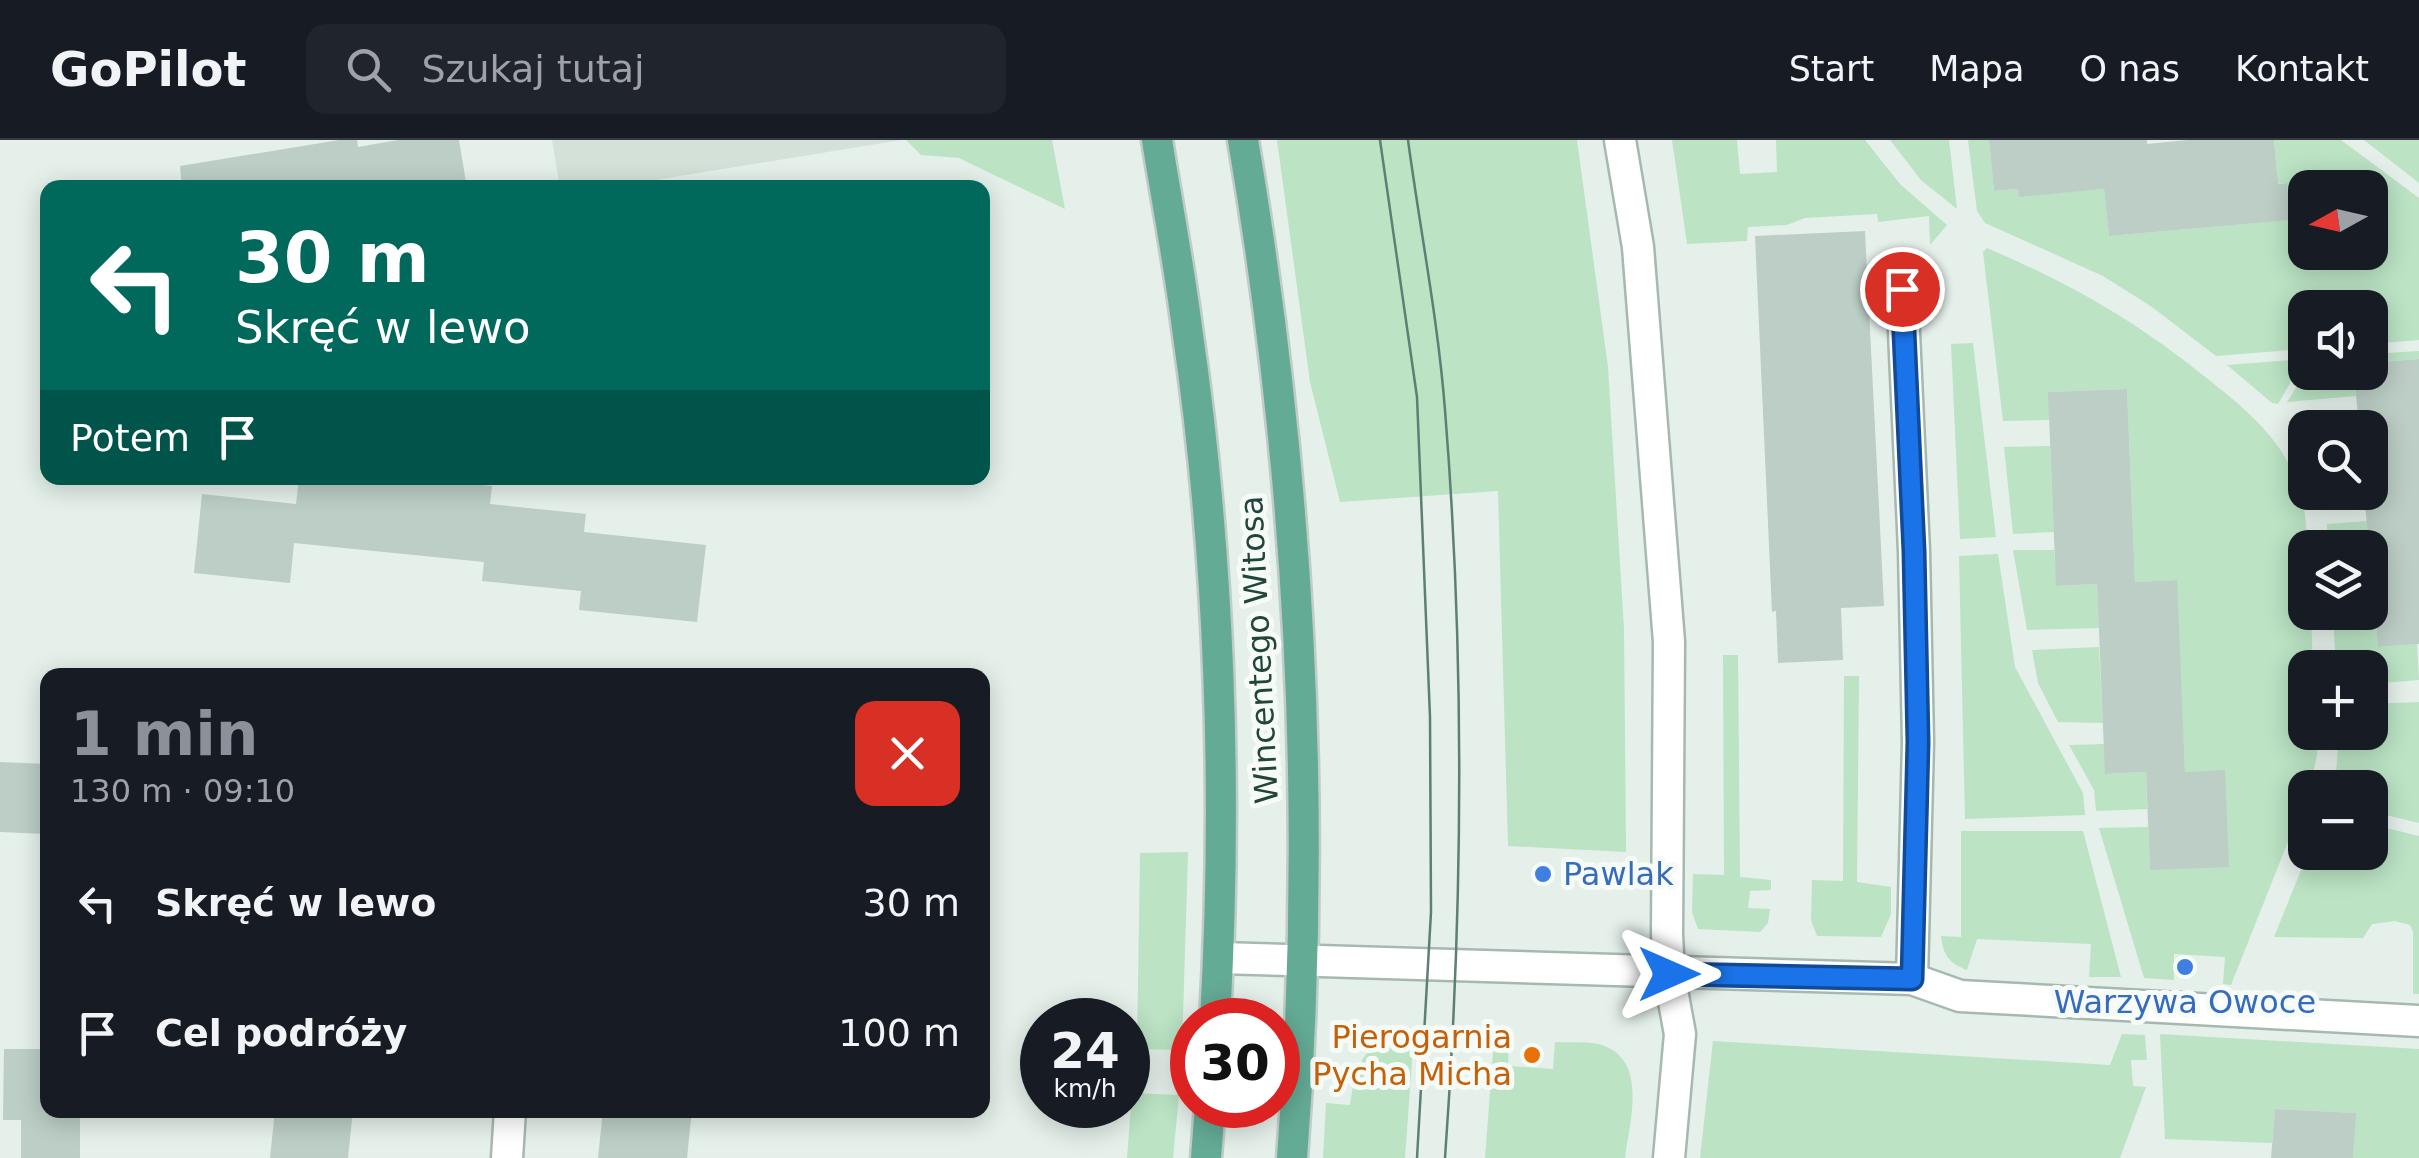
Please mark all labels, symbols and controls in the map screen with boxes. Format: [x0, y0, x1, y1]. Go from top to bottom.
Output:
search box [306, 24, 1006, 114]
text: GoPilot [50, 41, 246, 97]
icon: search [341, 42, 396, 97]
text: Szukaj tutaj [421, 47, 645, 91]
text: Start [1789, 49, 1874, 89]
text: Mapa [1929, 49, 2024, 89]
text: O nas [2079, 49, 2180, 89]
text: Kontakt [2235, 49, 2369, 89]
north arrow [2288, 170, 2388, 270]
map controls [2288, 170, 2388, 870]
text: 30 m [235, 217, 430, 299]
icon: left [70, 220, 200, 350]
pin [1860, 247, 1945, 332]
icon: arrive [1875, 262, 1930, 317]
button: sound [2288, 290, 2388, 390]
text: Skręć w lewo [235, 301, 531, 354]
icon: arrive [210, 410, 265, 465]
button: search [2288, 410, 2388, 510]
text: Potem [70, 416, 190, 460]
street label: Wincentego Witosa [1232, 495, 1286, 805]
button: layers [2288, 530, 2388, 630]
button: + [2288, 650, 2388, 750]
text: 1 min [70, 699, 258, 769]
button: close [855, 701, 960, 806]
button: − [2288, 770, 2388, 870]
text: 130 m · 09:10 [70, 772, 295, 810]
place label: Pawlak [1563, 855, 1674, 893]
marker: Pawlak [1532, 863, 1554, 885]
icon: left [70, 876, 125, 931]
text: Skręć w lewo [155, 881, 436, 925]
text: 30 m [863, 881, 960, 925]
position arrow [1617, 922, 1721, 1026]
marker: Warzywa Owoce [2174, 956, 2196, 978]
place label: Warzywa Owoce [2054, 983, 2316, 1021]
speed limit sign: 30 [1170, 998, 1300, 1128]
icon: arrive [70, 1006, 125, 1061]
text: Cel podróży [155, 1011, 407, 1055]
text: 100 m [838, 1011, 960, 1055]
place label: Pierogarnia Pycha Micha [1312, 1018, 1512, 1093]
text: 24 [1050, 1022, 1120, 1080]
marker: Pierogarnia Pycha Micha [1521, 1044, 1543, 1066]
text: km/h [1053, 1074, 1117, 1103]

